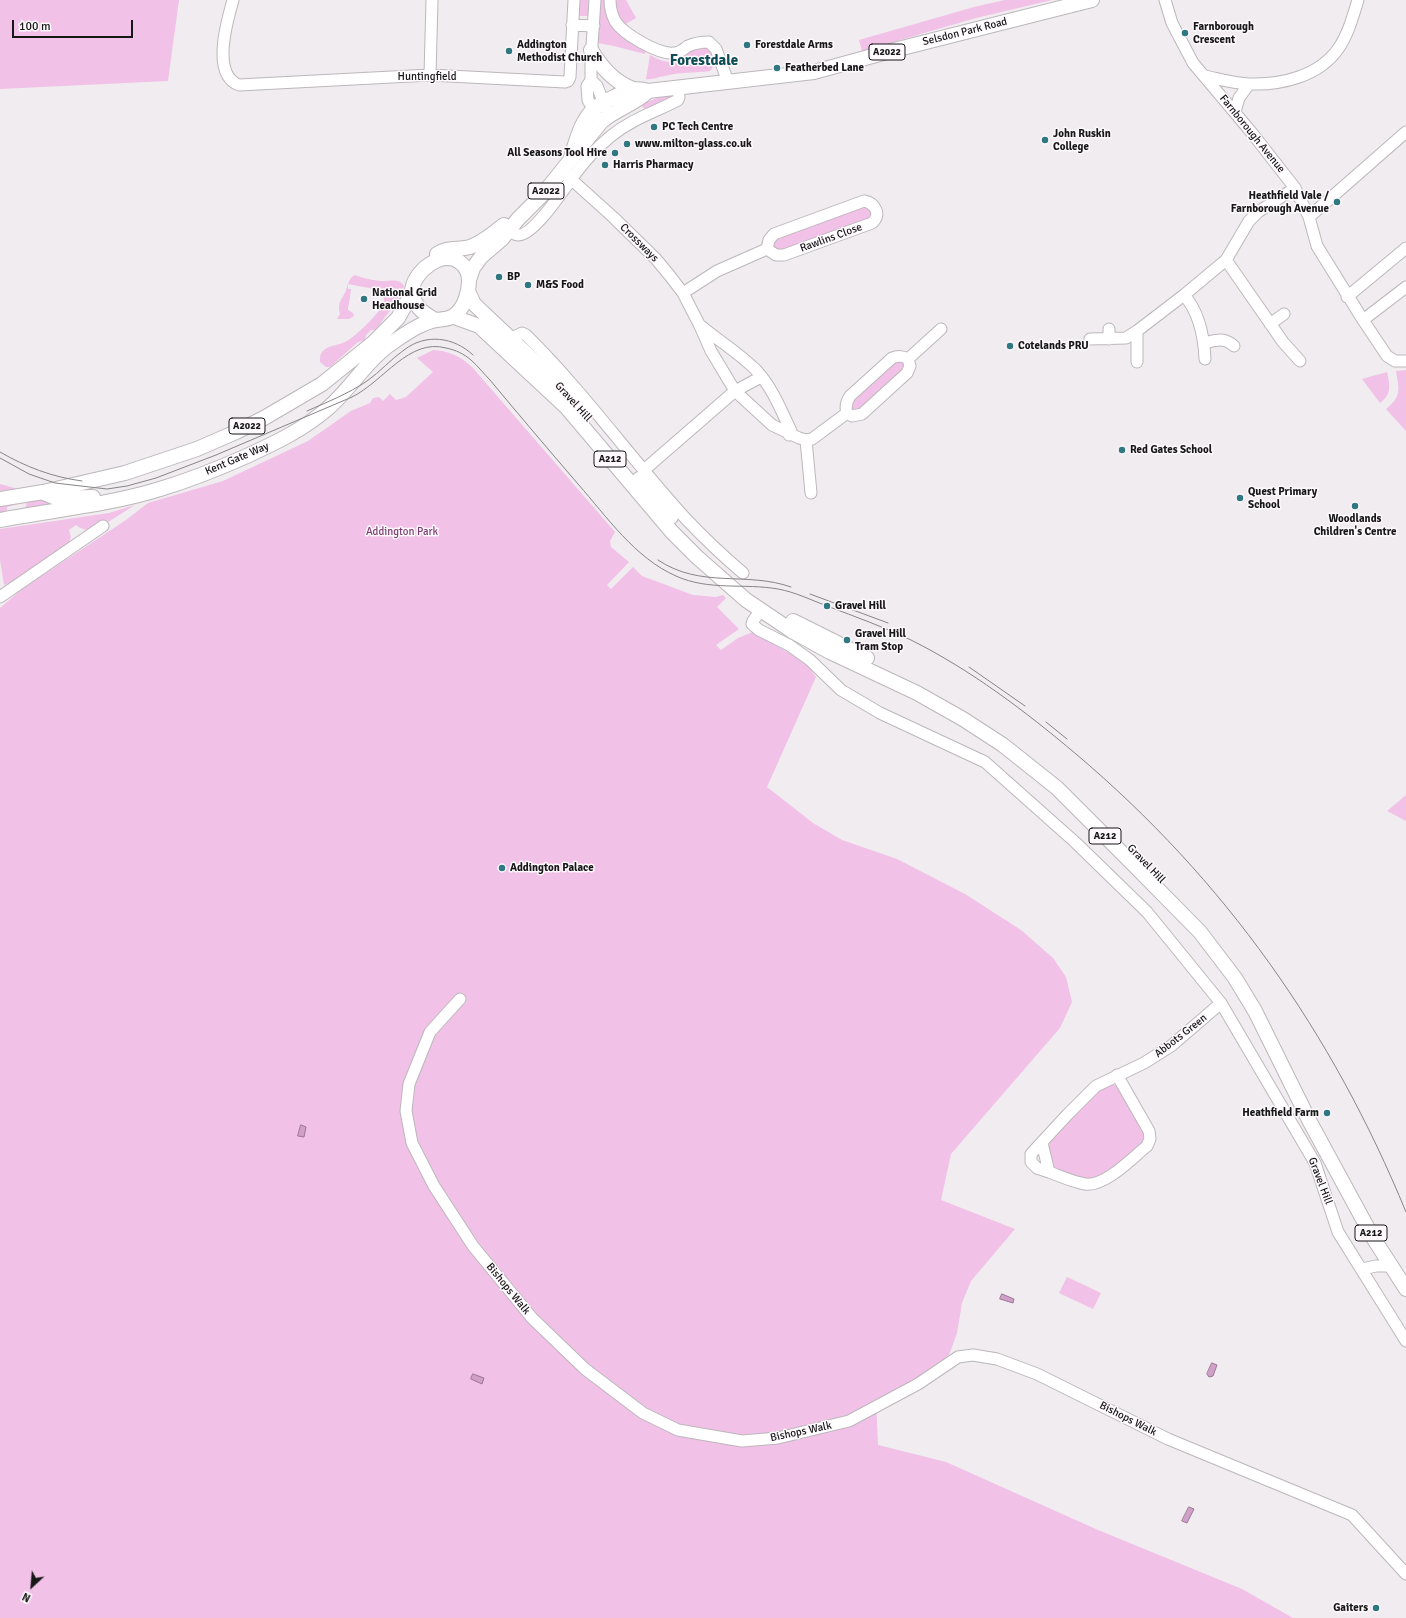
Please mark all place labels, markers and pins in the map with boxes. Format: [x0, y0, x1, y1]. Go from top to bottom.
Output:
place label: Farnborough Crescent [1193, 20, 1254, 46]
marker: Farnborough Crescent [1180, 28, 1190, 38]
place label: Addington Methodist Church [517, 38, 602, 64]
place label: Forestdale Arms [755, 38, 833, 52]
marker: Forestdale Arms [742, 40, 752, 50]
marker: Addington Methodist Church [504, 46, 514, 56]
place label: Featherbed Lane [785, 61, 864, 75]
marker: Featherbed Lane [772, 63, 782, 73]
place label: PC Tech Centre [662, 120, 733, 134]
marker: PC Tech Centre [649, 122, 659, 132]
place label: John Ruskin College [1053, 127, 1111, 153]
marker: John Ruskin College [1040, 135, 1050, 145]
place label: www.milton-glass.co.uk [635, 137, 752, 151]
marker: www.milton-glass.co.uk [622, 139, 632, 149]
place label: All Seasons Tool Hire [507, 146, 607, 160]
marker: All Seasons Tool Hire [610, 148, 620, 158]
place label: Harris Pharmacy [613, 158, 693, 172]
marker: Harris Pharmacy [600, 160, 610, 170]
place label: Heathfield Vale / Farnborough Avenue [1231, 189, 1329, 215]
marker: Heathfield Vale / Farnborough Avenue [1332, 197, 1342, 207]
place label: BP [507, 270, 520, 284]
marker: BP [494, 272, 504, 282]
place label: M&S Food [536, 278, 584, 292]
marker: M&S Food [523, 280, 533, 290]
place label: National Grid Headhouse [372, 286, 437, 312]
marker: National Grid Headhouse [359, 294, 369, 304]
place label: Cotelands PRU [1018, 339, 1089, 353]
marker: Cotelands PRU [1005, 341, 1015, 351]
place label: Red Gates School [1130, 443, 1212, 457]
marker: Red Gates School [1117, 445, 1127, 455]
place label: Quest Primary School [1248, 485, 1317, 511]
marker: Quest Primary School [1235, 493, 1245, 503]
marker: Woodlands Children's Centre [1350, 501, 1360, 511]
place label: Woodlands Children's Centre [1314, 512, 1396, 538]
place label: Gravel Hill [835, 599, 886, 613]
marker: Gravel Hill [822, 601, 832, 611]
place label: Gravel Hill Tram Stop [855, 627, 906, 653]
marker: Gravel Hill Tram Stop [842, 635, 852, 645]
place label: Addington Palace [510, 861, 594, 875]
marker: Addington Palace [497, 863, 507, 873]
place label: Heathfield Farm [1242, 1106, 1319, 1120]
marker: Heathfield Farm [1322, 1108, 1332, 1118]
place label: Gaiters [1333, 1601, 1368, 1615]
marker: Gaiters [1371, 1603, 1381, 1613]

